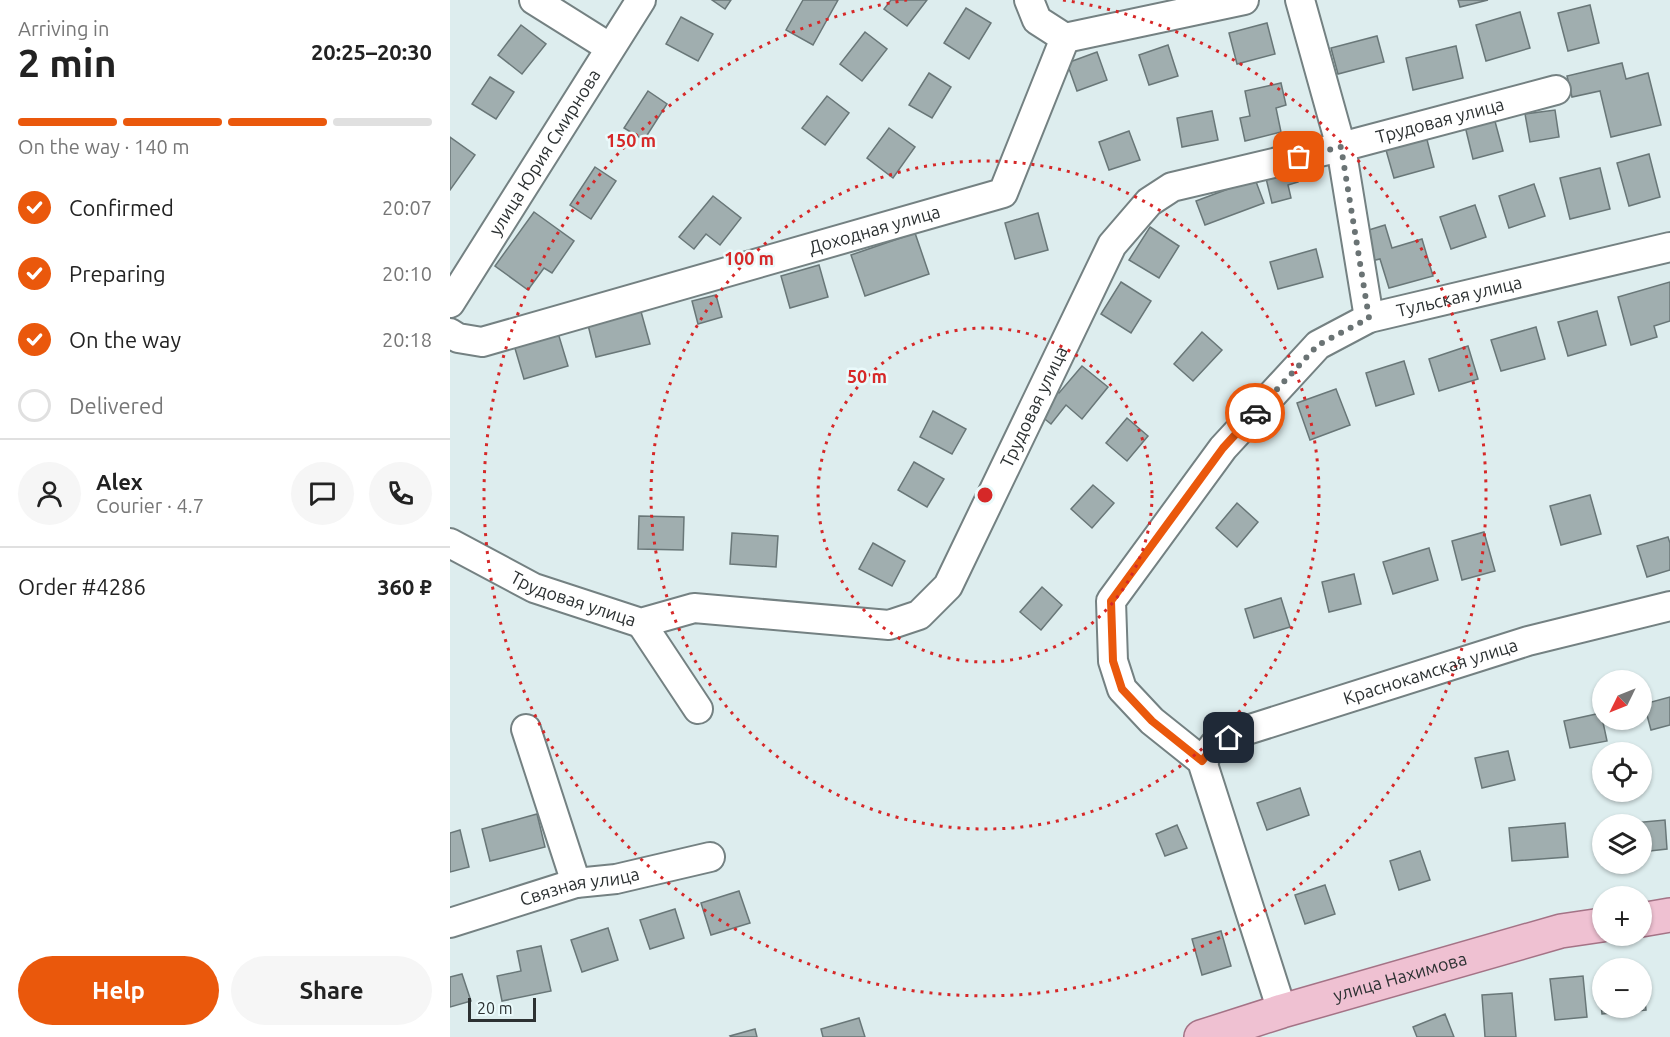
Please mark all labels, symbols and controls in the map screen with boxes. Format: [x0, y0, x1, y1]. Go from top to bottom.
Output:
text: Arriving in [18, 17, 109, 40]
text: 20:25–20:30 [311, 39, 432, 64]
text: 2 min [18, 41, 117, 84]
street label: улица Юрия Смирнова [484, 65, 604, 239]
street label: Трудовая улица [1373, 93, 1506, 146]
text: 150 m [606, 130, 656, 150]
pin [1273, 131, 1324, 182]
text: On the way · 140 m [18, 135, 190, 158]
icon: bag [1282, 140, 1315, 173]
icon: check [18, 191, 51, 224]
text: Confirmed [69, 195, 174, 220]
text: 20:07 [382, 196, 432, 219]
street label: Доходная улица [806, 201, 942, 257]
text: 100 m [724, 248, 774, 268]
icon: check [18, 257, 51, 290]
text: Preparing [69, 261, 166, 286]
text: 20:10 [382, 262, 432, 285]
street label: Тульская улица [1394, 271, 1524, 320]
icon: check [18, 323, 51, 356]
text: On the way [69, 327, 181, 352]
text: 20:18 [382, 328, 432, 351]
street label: Трудовая улица [996, 343, 1071, 470]
text: 50 m [847, 366, 887, 386]
courier [1225, 383, 1285, 443]
text: Delivered [69, 393, 164, 418]
icon: car [1239, 397, 1272, 430]
button: person [18, 462, 81, 525]
button: chat [291, 462, 354, 525]
button: phone [369, 462, 432, 525]
text: Alex [96, 469, 143, 494]
centre of rings [975, 485, 995, 505]
text: Courier · 4.7 [96, 494, 204, 517]
street label: Трудовая улица [508, 566, 639, 630]
text: Order #4286 [18, 574, 146, 599]
text: 360 ₽ [377, 574, 432, 599]
street label: Краснокамская улица [1341, 634, 1520, 708]
north arrow [1592, 670, 1652, 730]
map controls [1592, 670, 1652, 1018]
pin [1203, 712, 1254, 763]
icon: home [1212, 721, 1245, 754]
button: locate [1592, 742, 1652, 802]
button: layers [1592, 814, 1652, 874]
street label: Связная улица [517, 863, 641, 909]
button: + [1592, 886, 1652, 946]
street label: улица Нахимова [1331, 948, 1469, 1005]
button: Help [18, 956, 219, 1025]
button: Share [231, 956, 432, 1025]
button: − [1592, 958, 1652, 1018]
scale bar [468, 995, 536, 1022]
text: 20 m [477, 999, 513, 1017]

